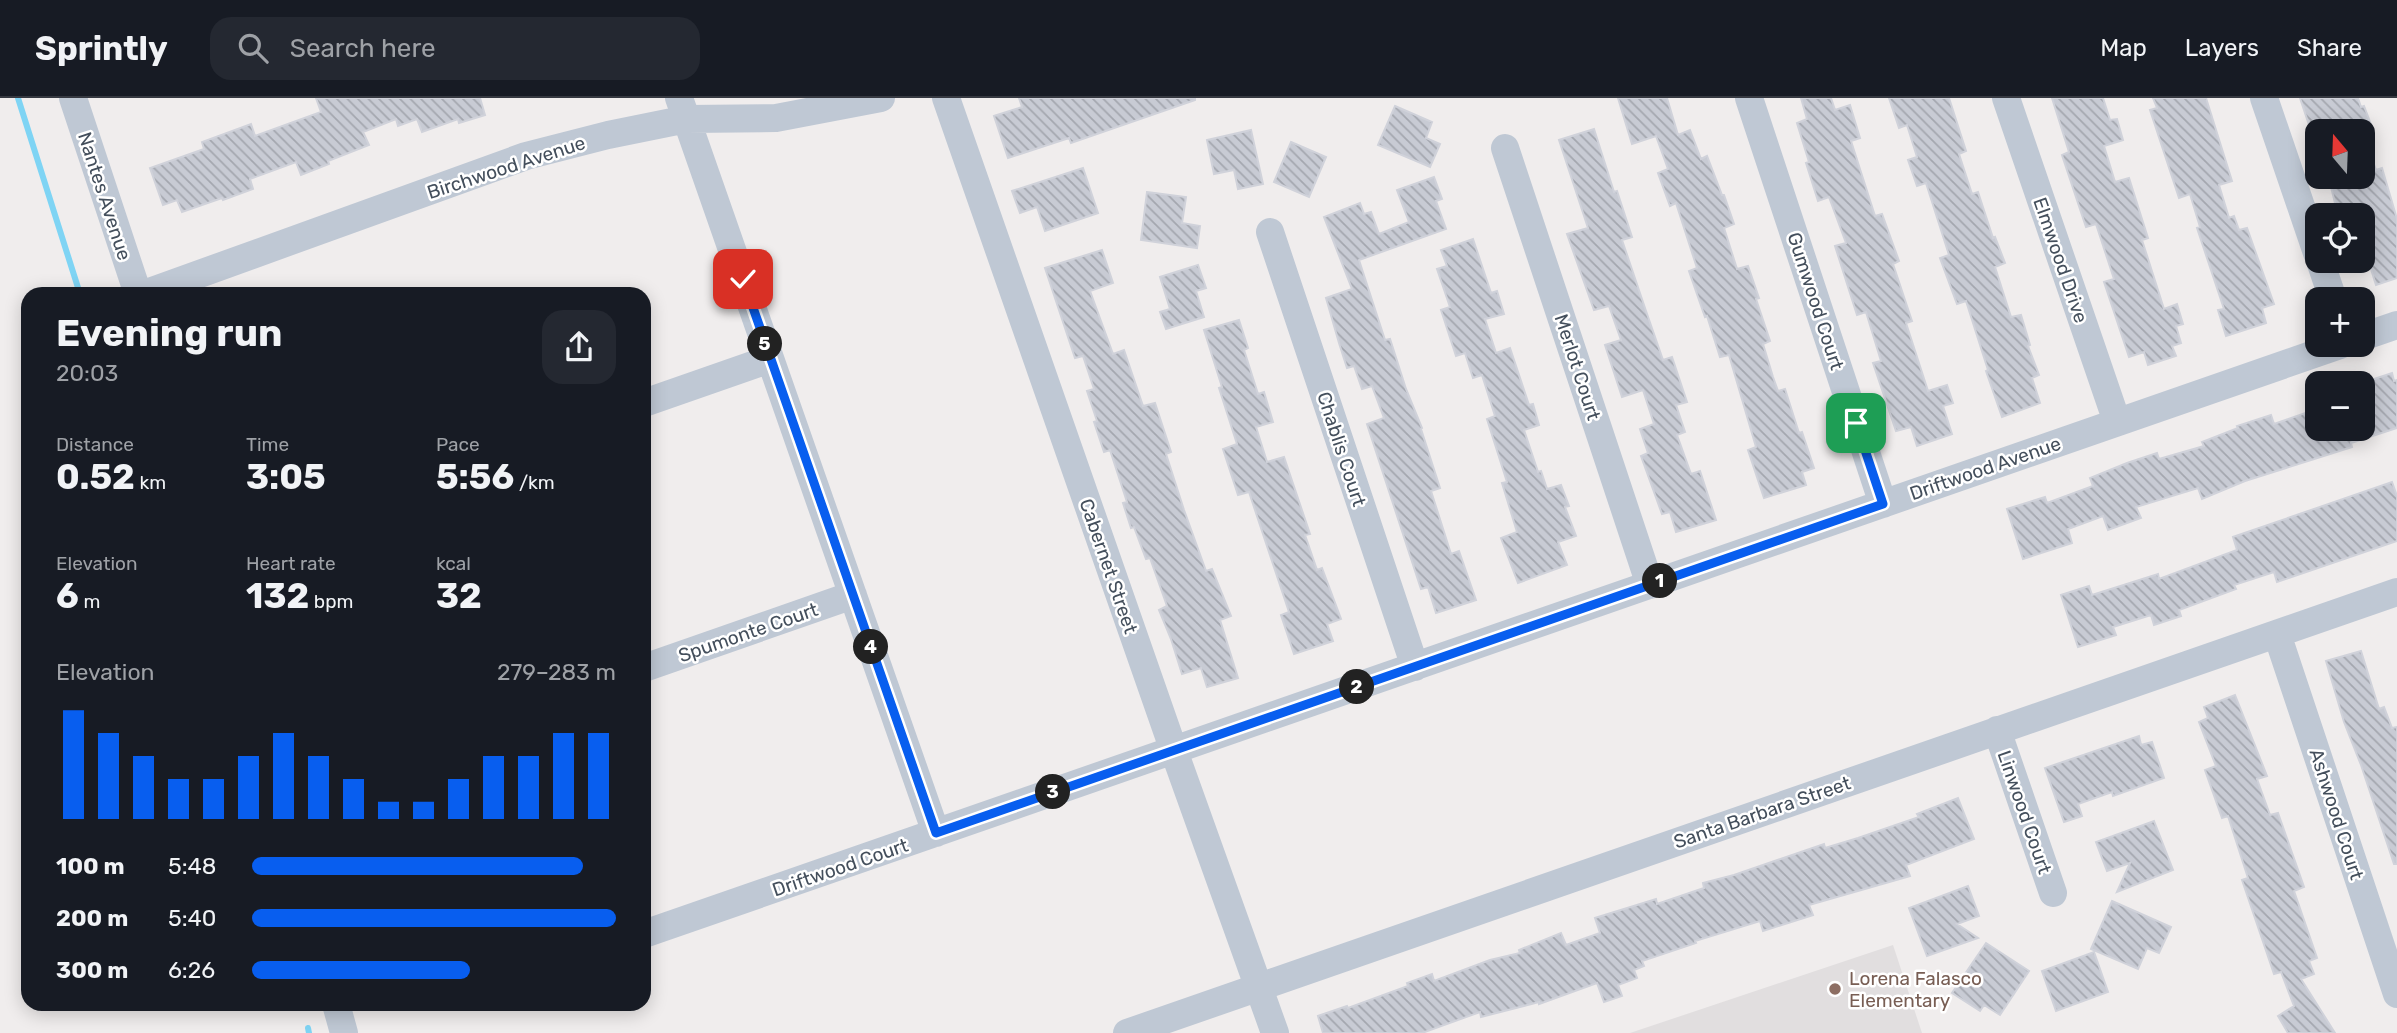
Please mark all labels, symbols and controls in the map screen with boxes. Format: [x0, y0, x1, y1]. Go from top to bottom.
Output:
search box [210, 17, 700, 80]
text: Sprintly [35, 29, 168, 68]
icon: search [234, 29, 272, 67]
text: Search here [290, 33, 436, 64]
text: Map [2100, 34, 2147, 62]
text: Layers [2185, 34, 2259, 62]
text: Share [2297, 34, 2362, 62]
north arrow [2305, 119, 2375, 189]
map controls [2305, 119, 2375, 441]
street label: Nantes Avenue [73, 129, 136, 263]
street label: Birchwood Avenue [424, 131, 588, 204]
street label: Elmwood Drive [2028, 194, 2093, 326]
button: locate [2305, 203, 2375, 273]
street label: Gumwood Court [1782, 229, 1849, 373]
pin [713, 249, 773, 309]
icon: check [724, 260, 762, 298]
button: + [2305, 287, 2375, 357]
text: Evening run [56, 310, 282, 356]
button: share [542, 310, 616, 384]
street label: Merlot Court [1550, 311, 1606, 424]
pin: 5 [748, 327, 782, 362]
text: 5 [758, 332, 771, 355]
text: 20:03 [56, 359, 118, 387]
button: − [2305, 371, 2375, 441]
street label: Chablis Court [1312, 389, 1371, 510]
pin [1826, 393, 1886, 453]
icon: arrive [1837, 404, 1875, 442]
street label: Driftwood Avenue [1907, 432, 2064, 505]
text: Distance [56, 433, 134, 456]
text: Time [246, 433, 289, 456]
text: Pace [436, 433, 480, 456]
text: 0.52 [56, 456, 135, 498]
text: 3:05 [246, 456, 326, 498]
text: 5:56 [436, 456, 514, 498]
text: km [135, 471, 166, 494]
text: /km [514, 471, 555, 494]
street label: Cabernet Street [1075, 496, 1143, 637]
text: Elevation [56, 552, 137, 575]
text: Heart rate [246, 552, 336, 575]
text: kcal [436, 552, 471, 575]
pin: 1 [1642, 564, 1678, 598]
text: 1 [1655, 569, 1664, 592]
text: 6 [56, 575, 79, 617]
text: 132 [246, 575, 309, 617]
text: 32 [436, 575, 482, 617]
text: m [79, 590, 100, 613]
text: bpm [309, 590, 353, 613]
street label: Spumonte Court [675, 598, 822, 667]
pin: 4 [854, 630, 888, 664]
text: 4 [864, 635, 877, 658]
text: Elevation [56, 658, 155, 686]
text: 279–283 m [497, 658, 616, 686]
pin: 2 [1340, 670, 1374, 704]
text: 2 [1350, 675, 1363, 698]
street label: Ashwood Court [2305, 746, 2369, 883]
street label: Linwood Court [1993, 747, 2057, 877]
street label: Santa Barbara Street [1671, 771, 1854, 854]
pin: 3 [1036, 774, 1070, 810]
text: 3 [1046, 780, 1059, 803]
street label: Driftwood Court [769, 833, 912, 901]
text: 100 m [56, 852, 125, 880]
text: 5:48 [168, 852, 216, 880]
text: 200 m [56, 904, 128, 932]
text: 5:40 [168, 904, 216, 932]
text: 300 m [56, 956, 128, 984]
text: 6:26 [168, 956, 215, 984]
place label: Lorena Falasco Elementary [1849, 967, 1982, 1012]
marker: Lorena Falasco Elementary [1827, 981, 1843, 997]

